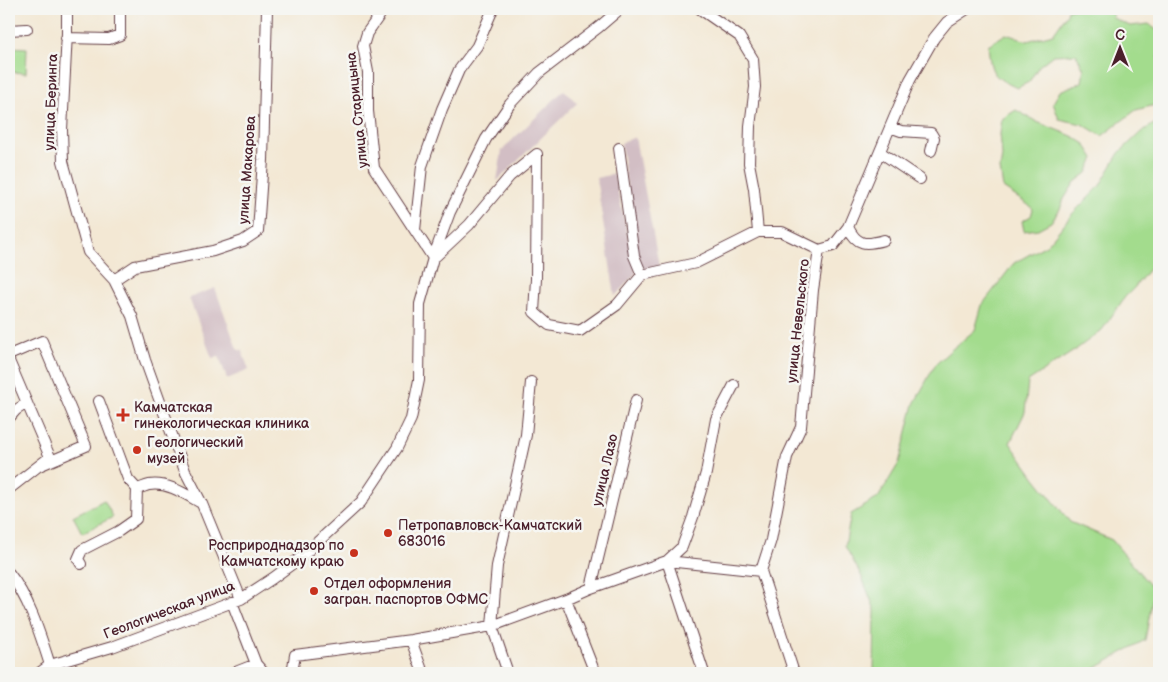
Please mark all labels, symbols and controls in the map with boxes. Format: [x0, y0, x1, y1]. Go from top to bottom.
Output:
north arrow [1096, 22, 1146, 72]
text: С [1115, 27, 1125, 44]
street label: улица Старицына [342, 50, 372, 169]
street label: улица Беринга [41, 52, 61, 151]
street label: улица Макарова [235, 114, 259, 225]
street label: улица Невельского [783, 258, 813, 384]
place label: Камчатская гинекологическая клиника [134, 399, 310, 432]
marker: Камчатская гинекологическая клиника [116, 408, 130, 422]
street label: улица Лазо [588, 432, 622, 508]
place label: Геологический музей [147, 434, 243, 467]
marker: Геологический музей [131, 444, 143, 456]
place label: Петропавловск-Камчатский 683016 [398, 517, 582, 550]
marker: Петропавловск-Камчатский 683016 [382, 527, 394, 539]
place label: Росприроднадзор по Камчатскому краю [208, 537, 345, 570]
marker: Росприроднадзор по Камчатскому краю [348, 547, 360, 559]
place label: Отдел оформления загран. паспортов ОФМС [324, 575, 489, 608]
street label: Геологическая улица [101, 577, 238, 643]
marker: Отдел оформления загран. паспортов ОФМС [308, 585, 320, 597]

